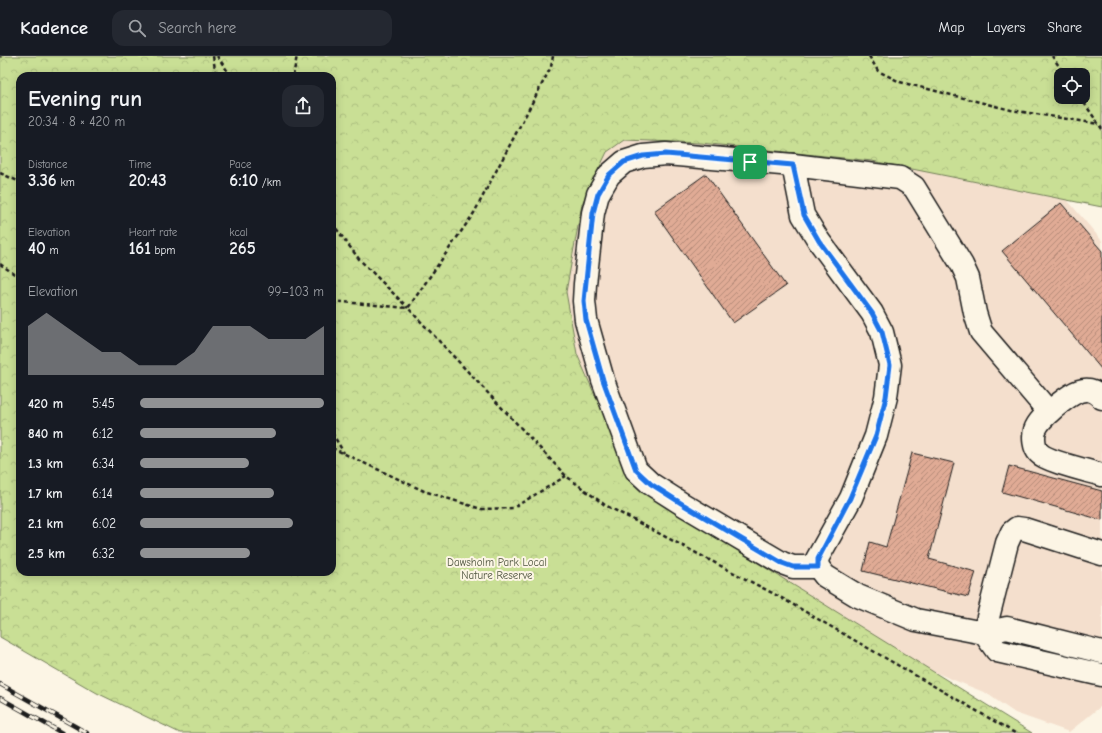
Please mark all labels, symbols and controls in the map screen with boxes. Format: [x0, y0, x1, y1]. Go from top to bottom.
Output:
search box [112, 10, 392, 46]
text: Kadence [20, 17, 88, 39]
icon: search [126, 17, 148, 39]
text: Search here [158, 19, 236, 37]
text: Map [938, 19, 965, 36]
text: Layers [987, 19, 1025, 36]
text: Share [1047, 19, 1082, 36]
map controls [1054, 68, 1090, 104]
button: locate [1054, 68, 1090, 104]
button: share [282, 85, 324, 127]
text: Evening run [28, 86, 142, 112]
text: 20:34 · 8 × 420 m [28, 114, 125, 129]
pin [733, 145, 767, 179]
icon: arrive [739, 151, 761, 173]
text: Distance [28, 158, 67, 171]
text: Time [129, 158, 152, 171]
text: Pace [229, 158, 252, 171]
text: 3.36 [28, 171, 57, 190]
text: 20:43 [129, 171, 167, 190]
text: 6:10 [229, 171, 258, 190]
text: km [57, 176, 75, 189]
text: /km [258, 176, 281, 189]
text: Elevation [28, 226, 70, 239]
text: Heart rate [129, 226, 177, 239]
text: kcal [229, 226, 248, 239]
text: 40 [28, 239, 46, 258]
text: 161 [129, 239, 151, 258]
text: 265 [229, 239, 256, 258]
text: m [46, 244, 58, 257]
text: bpm [151, 244, 175, 257]
text: Elevation [28, 284, 78, 299]
text: 99–103 m [268, 284, 324, 299]
text: 420 m [28, 396, 63, 411]
text: 5:45 [92, 396, 115, 411]
text: 840 m [28, 426, 63, 441]
text: 6:12 [92, 426, 113, 441]
text: 1.3 km [28, 456, 63, 471]
text: 6:34 [92, 456, 114, 471]
text: 1.7 km [28, 486, 63, 501]
text: 6:14 [92, 486, 113, 501]
text: 2.1 km [28, 516, 63, 531]
text: 6:02 [92, 516, 116, 531]
text: 2.5 km [28, 546, 65, 561]
text: 6:32 [92, 546, 115, 561]
park label: Dawsholm Park Local Nature Reserve [447, 556, 547, 582]

